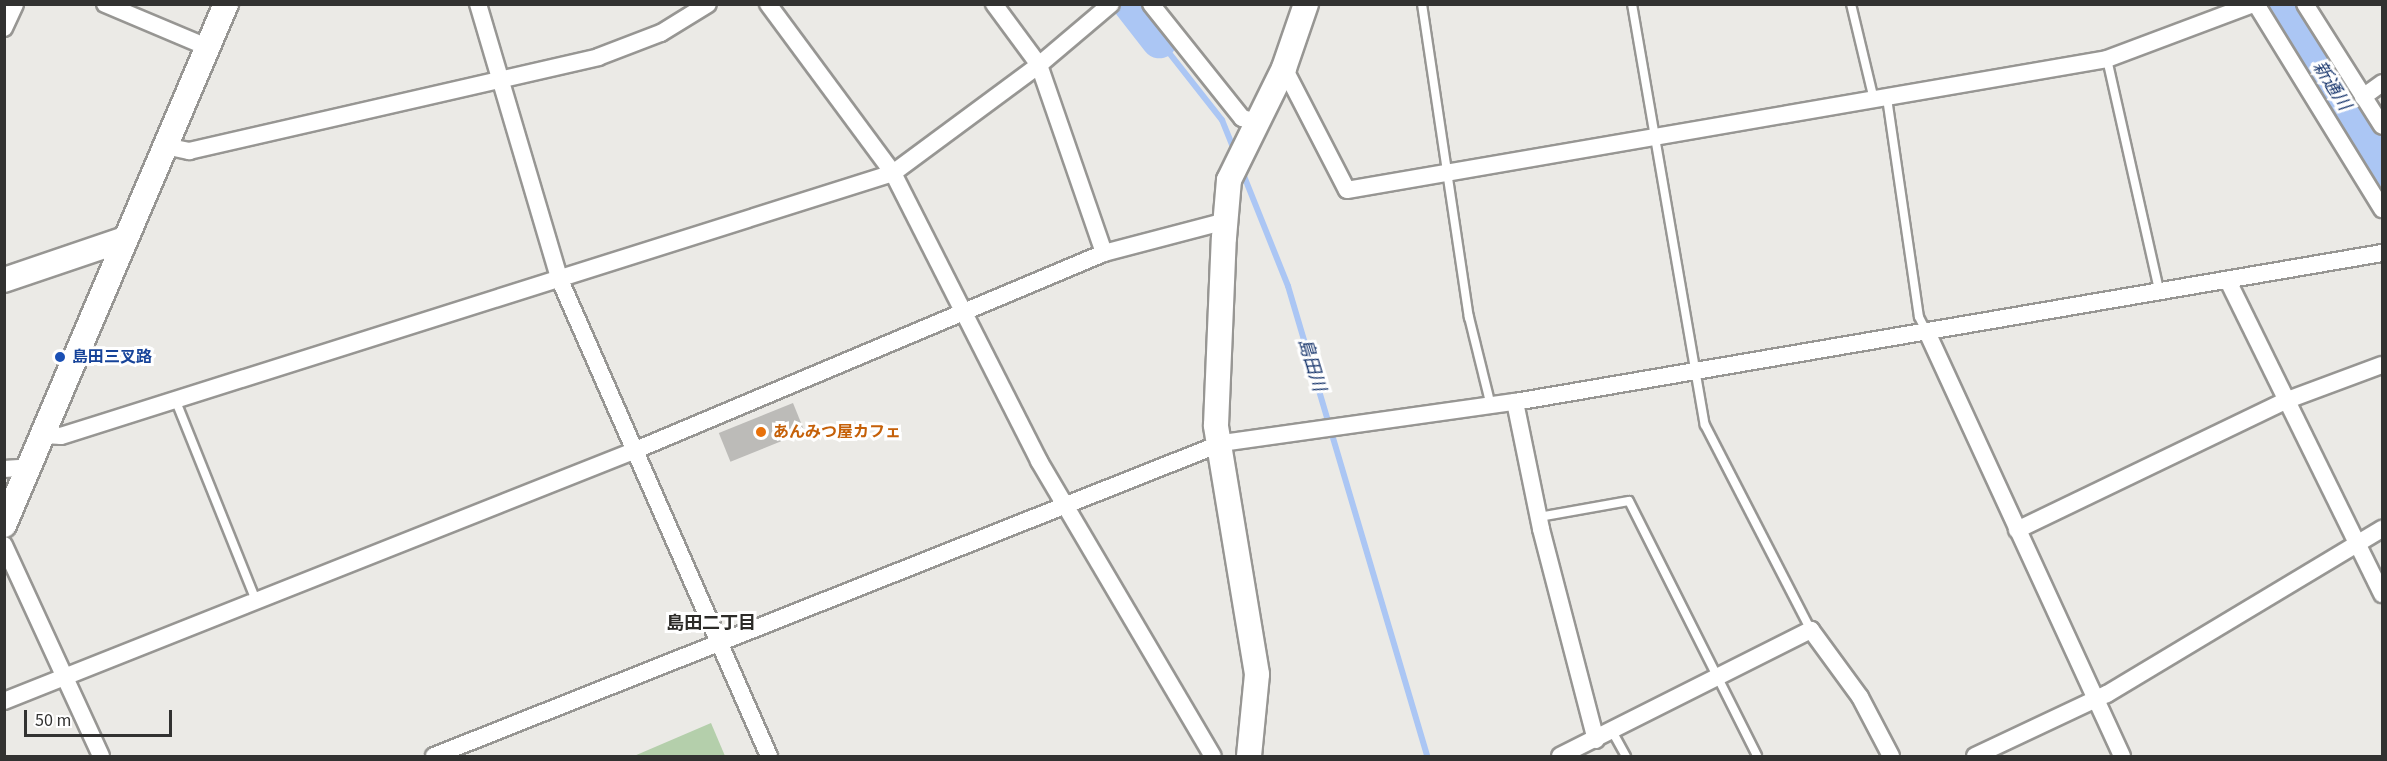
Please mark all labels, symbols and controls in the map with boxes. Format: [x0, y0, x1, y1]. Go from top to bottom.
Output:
water label: 新通川 [2308, 57, 2354, 115]
water label: 島田川 [1293, 336, 1329, 394]
place label: 島田三叉路 [72, 347, 152, 367]
marker: 島田三叉路 [53, 350, 67, 364]
place label: あんみつ屋カフェ [773, 422, 901, 442]
marker: あんみつ屋カフェ [754, 425, 768, 439]
district label: 島田二丁目 [666, 613, 756, 635]
scale bar [27, 698, 176, 736]
text: 50 m [35, 708, 71, 733]

